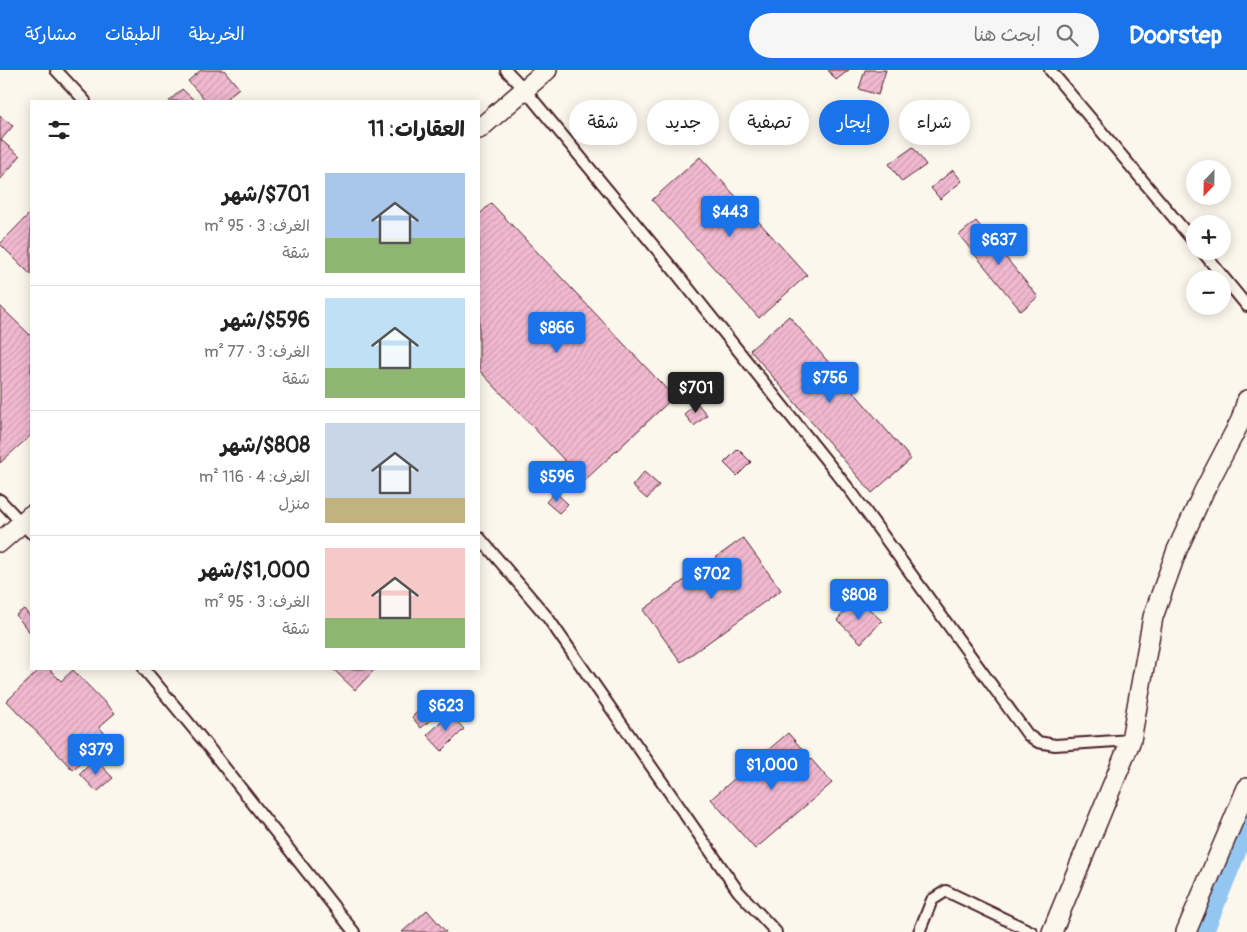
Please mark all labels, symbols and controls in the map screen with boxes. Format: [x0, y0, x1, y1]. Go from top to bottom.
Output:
search box [749, 13, 1099, 58]
icon: search [1053, 21, 1081, 49]
text: Doorstep [1129, 21, 1222, 50]
text: مشاركة [25, 23, 77, 46]
text: الطبقات [105, 23, 161, 46]
text: الخريطة [189, 23, 245, 46]
text: ابحث هنا [973, 23, 1041, 47]
chip: شقة [569, 100, 637, 145]
chip: جديد [647, 100, 719, 145]
chip: تصفية [729, 100, 809, 145]
chip: إيجار [819, 100, 889, 145]
chip: شراء [899, 100, 970, 145]
icon: filters [45, 116, 73, 144]
text: العقارات: 11 [368, 116, 465, 143]
north arrow [1186, 160, 1231, 205]
map controls [1186, 160, 1231, 315]
text: $701/شهر [223, 181, 310, 208]
icon: home [365, 193, 425, 253]
pin: $443 [700, 196, 760, 238]
text: $443 [712, 202, 748, 222]
button: + [1186, 215, 1231, 260]
text: الغرف: 3 · 95 m² [204, 216, 310, 236]
pin: $637 [969, 224, 1029, 266]
text: $637 [981, 230, 1017, 250]
text: شقة [282, 243, 310, 263]
button: − [1186, 270, 1231, 315]
text: $596/شهر [222, 307, 310, 334]
pin: $866 [527, 312, 587, 354]
icon: home [365, 318, 425, 378]
text: $866 [539, 318, 575, 338]
text: الغرف: 3 · 77 m² [204, 342, 310, 362]
pin: $756 [800, 362, 860, 404]
text: $756 [812, 368, 848, 388]
text: شقة [282, 369, 310, 389]
pin: $701 [666, 372, 726, 414]
text: $701 [679, 378, 713, 398]
text: $808/شهر [221, 432, 310, 459]
icon: home [365, 443, 425, 503]
pin: $596 [527, 460, 587, 503]
text: الغرف: 4 · 116 m² [199, 467, 310, 487]
text: $596 [540, 467, 574, 487]
text: منزل [278, 494, 310, 514]
text: $1,000/شهر [200, 557, 310, 584]
pin: $702 [682, 558, 742, 600]
text: $702 [693, 564, 731, 584]
icon: home [365, 568, 425, 628]
pin: $808 [829, 578, 889, 621]
text: $808 [841, 585, 877, 605]
text: الغرف: 3 · 95 m² [204, 592, 310, 612]
text: شقة [282, 619, 310, 639]
pin: $623 [416, 690, 476, 732]
text: $623 [428, 696, 464, 716]
pin: $379 [66, 734, 126, 776]
text: $379 [79, 740, 113, 760]
pin: $1,000 [731, 748, 813, 791]
text: $1,000 [746, 755, 798, 775]

